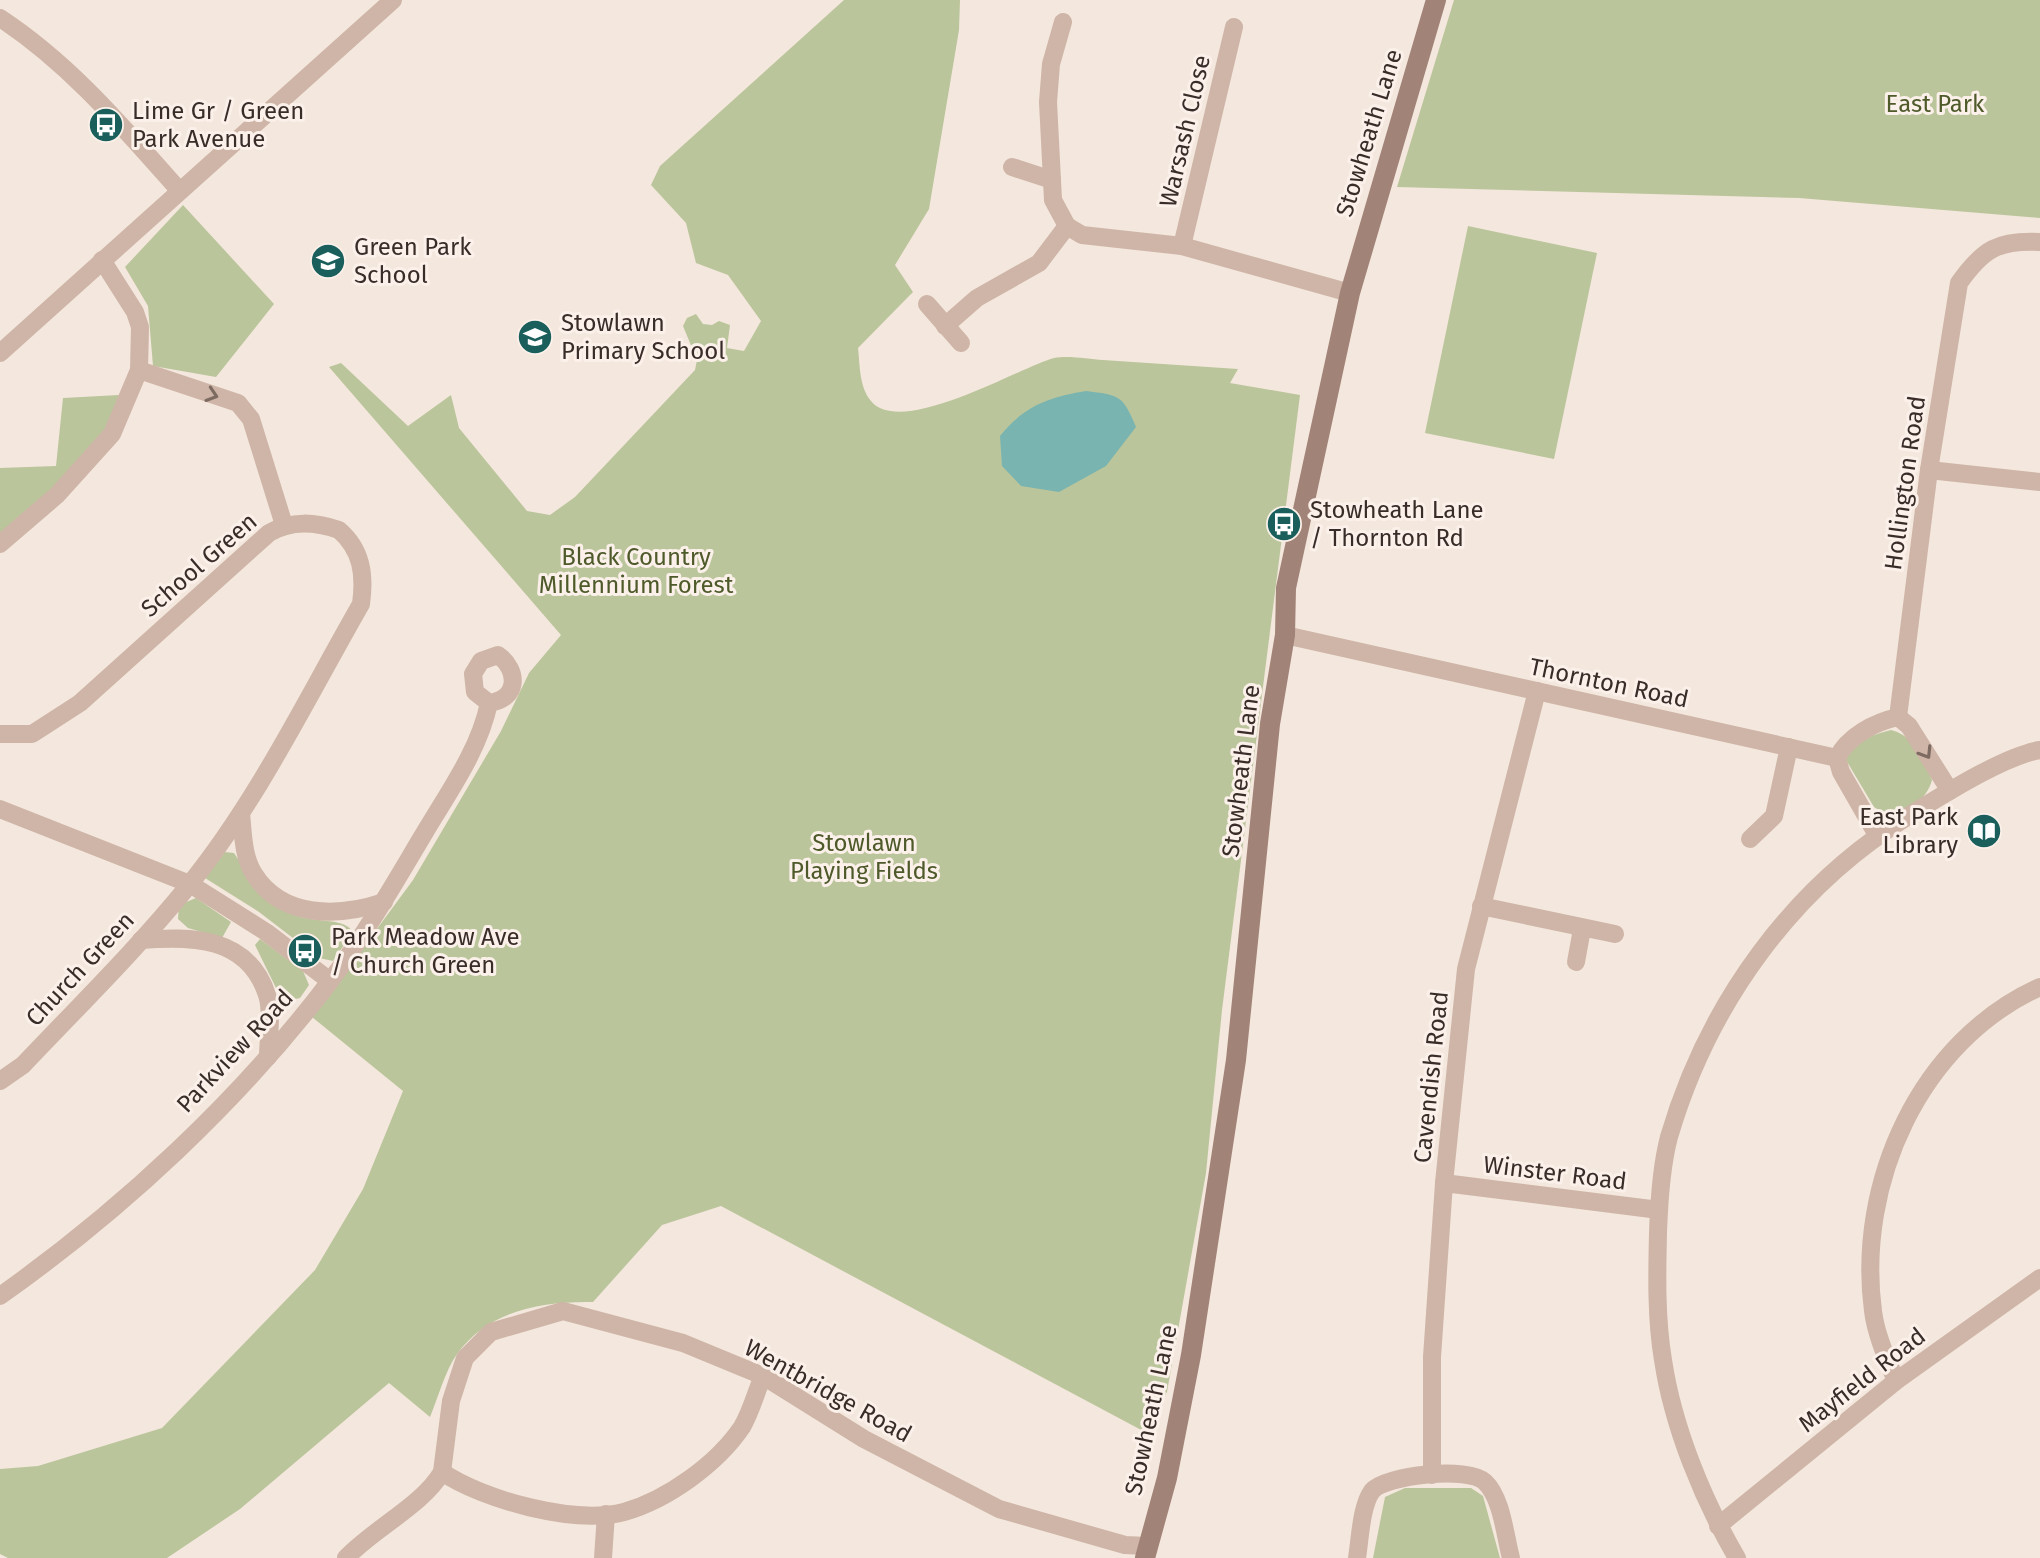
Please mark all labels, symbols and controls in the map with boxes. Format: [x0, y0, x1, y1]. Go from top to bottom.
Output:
street label: Stowheath Lane [1330, 46, 1408, 220]
street label: Warsash Close [1154, 52, 1216, 210]
park label: East Park [1886, 90, 1985, 118]
place label: Lime Gr / Green Park Avenue [132, 97, 304, 153]
bus stop icon: Lime Gr / Green Park Avenue [87, 106, 125, 144]
place label: Green Park School [354, 233, 472, 289]
school or university icon: Green Park School [309, 242, 347, 280]
place label: Stowlawn Primary School [561, 309, 725, 365]
school or university icon: Stowlawn Primary School [516, 318, 554, 356]
one-way arrow [205, 386, 219, 402]
street label: Hollington Road [1879, 394, 1931, 572]
place label: Stowheath Lane / Thornton Rd [1310, 496, 1484, 552]
bus stop icon: Stowheath Lane / Thornton Rd [1265, 505, 1303, 543]
street label: School Green [135, 507, 263, 623]
park label: Black Country Millennium Forest [539, 543, 734, 599]
street label: Thornton Road [1527, 652, 1691, 714]
street label: Stowheath Lane [1217, 683, 1265, 859]
one-way arrow [1916, 744, 1931, 758]
place label: East Park Library [1859, 803, 1959, 859]
library icon: East Park Library [1965, 812, 2003, 850]
park label: Stowlawn Playing Fields [790, 829, 938, 885]
street label: Church Green [20, 906, 140, 1032]
place label: Park Meadow Ave / Church Green [331, 923, 520, 979]
bus stop icon: Park Meadow Ave / Church Green [286, 932, 324, 970]
street label: Parkview Road [171, 984, 299, 1118]
street label: Cavendish Road [1408, 990, 1454, 1164]
street label: Winster Road [1482, 1150, 1628, 1196]
street label: Stowheath Lane [1119, 1322, 1183, 1498]
street label: Mayfield Road [1793, 1322, 1931, 1438]
street label: Wentbridge Road [739, 1333, 917, 1449]

